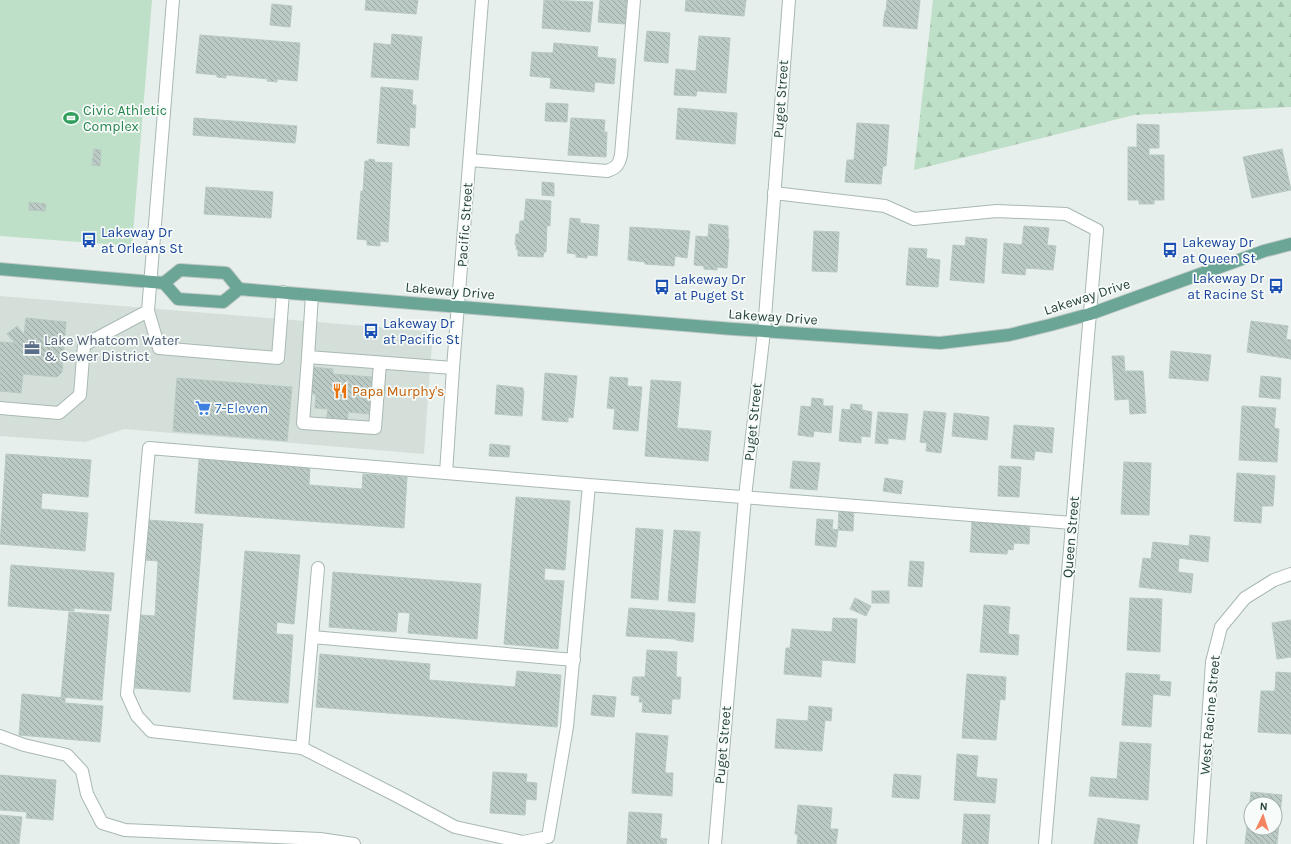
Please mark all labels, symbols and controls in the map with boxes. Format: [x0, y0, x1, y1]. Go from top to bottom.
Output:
street label: Puget Street [770, 59, 792, 139]
place label: Civic Athletic Complex [83, 102, 167, 135]
sports icon: Civic Athletic Complex [62, 109, 80, 127]
street label: Pacific Street [454, 182, 476, 268]
place label: Lakeway Dr at Orleans St [101, 224, 183, 257]
bus stop icon: Lakeway Dr at Orleans St [80, 231, 98, 249]
place label: Lakeway Dr at Queen St [1182, 234, 1256, 267]
bus stop icon: Lakeway Dr at Queen St [1161, 241, 1179, 259]
place label: Lakeway Dr at Racine St [1187, 270, 1265, 303]
place label: Lakeway Dr at Puget St [674, 271, 746, 304]
street label: Lakeway Drive [1042, 275, 1132, 319]
bus stop icon: Lakeway Dr at Racine St [1267, 277, 1285, 295]
bus stop icon: Lakeway Dr at Puget St [653, 278, 671, 296]
street label: Lakeway Drive [405, 279, 495, 303]
street label: Lakeway Drive [728, 305, 818, 329]
place label: Lakeway Dr at Pacific St [383, 315, 459, 348]
bus stop icon: Lakeway Dr at Pacific St [362, 322, 380, 340]
place label: Lake Whatcom Water & Sewer District [44, 332, 180, 365]
office icon: Lake Whatcom Water & Sewer District [23, 339, 41, 357]
restaurant icon: Papa Murphy's [331, 382, 349, 400]
street label: Puget Street [740, 382, 766, 462]
place label: Papa Murphy's [352, 383, 444, 400]
supermarket icon: 7-Eleven [194, 399, 212, 417]
place label: 7-Eleven [215, 400, 268, 417]
street label: Queen Street [1059, 495, 1083, 579]
street label: West Racine Street [1196, 654, 1224, 776]
street label: Puget Street [711, 705, 735, 785]
north arrow [1243, 796, 1283, 836]
text: N [1259, 800, 1268, 813]

